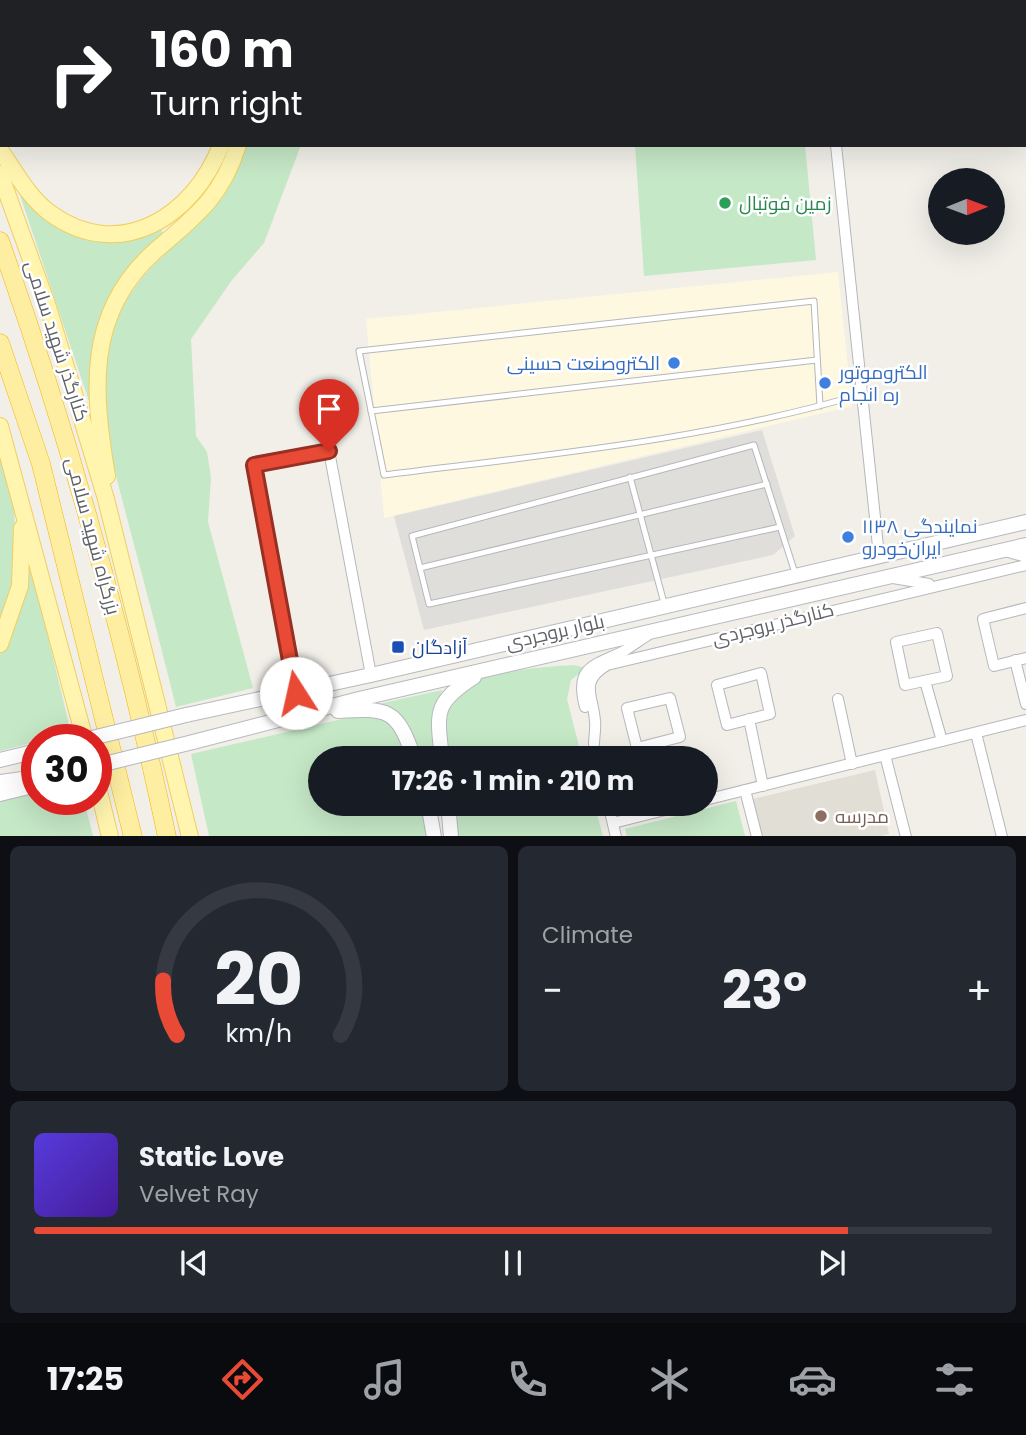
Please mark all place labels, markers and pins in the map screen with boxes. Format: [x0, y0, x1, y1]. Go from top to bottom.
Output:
place label: زمین فوتبال [739, 190, 832, 217]
marker: زمین فوتبال [717, 195, 733, 211]
place label: الکتروصنعت حسینی [507, 350, 660, 377]
marker: الکتروصنعت حسینی [666, 355, 682, 371]
place label: الکتروموتور ره انجام [838, 359, 928, 408]
marker: الکتروموتور ره انجام [817, 375, 833, 391]
pin [299, 379, 359, 451]
place label: نمایندگی ۱۱۳۸ ایران‌خودرو [862, 513, 977, 562]
marker: نمایندگی ۱۱۳۸ ایران‌خودرو [840, 529, 856, 545]
place label: آزادگان [412, 634, 467, 661]
marker: آزادگان [390, 639, 406, 655]
place label: مدرسه [835, 803, 889, 830]
marker: مدرسه [813, 808, 829, 824]

